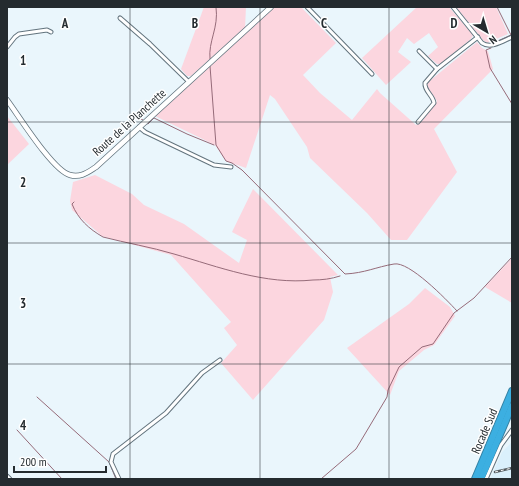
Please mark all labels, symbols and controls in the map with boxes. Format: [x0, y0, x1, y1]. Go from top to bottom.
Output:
north arrow [467, 12, 507, 52]
text: A [61, 15, 69, 32]
text: B [192, 15, 198, 32]
text: C [321, 15, 327, 32]
text: D [451, 15, 458, 32]
text: N [486, 33, 500, 47]
text: 1 [20, 52, 26, 69]
street label: Route de la Planchette [89, 85, 169, 159]
text: 2 [20, 174, 26, 191]
text: 3 [20, 295, 26, 312]
street label: Rocade Sud [468, 406, 500, 456]
text: 4 [20, 417, 27, 434]
scale bar [14, 448, 106, 474]
text: 200 m [20, 454, 47, 469]

